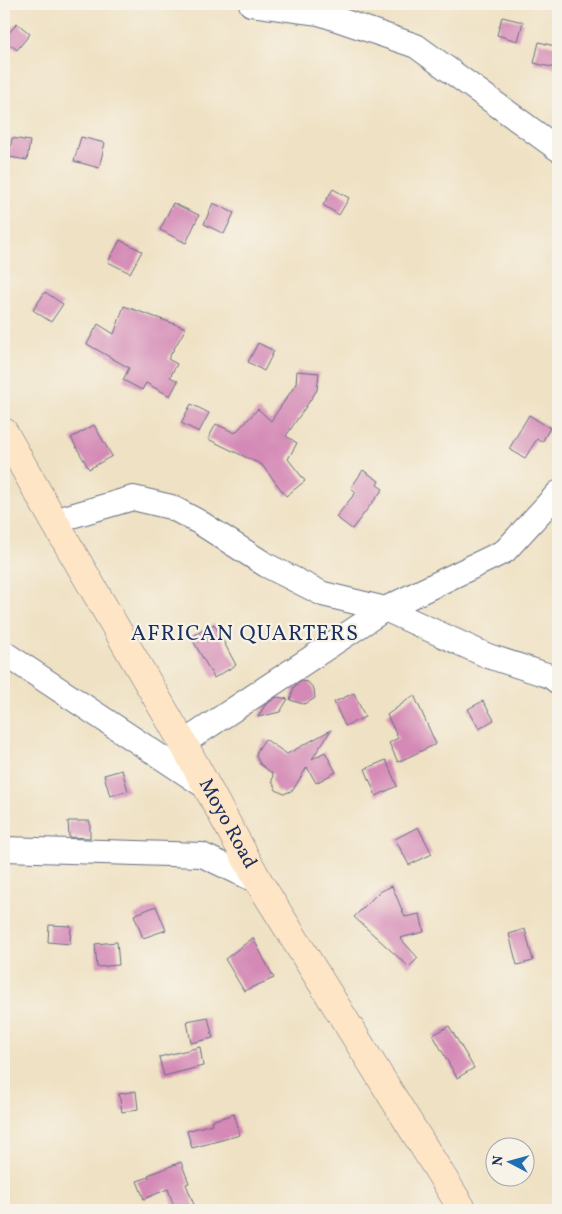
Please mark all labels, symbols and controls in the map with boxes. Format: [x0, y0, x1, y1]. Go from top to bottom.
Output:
district label: AFRICAN QUARTERS [131, 619, 359, 650]
street label: Moyo Road [191, 774, 263, 874]
north arrow [484, 1136, 534, 1186]
text: N [489, 1155, 509, 1167]

